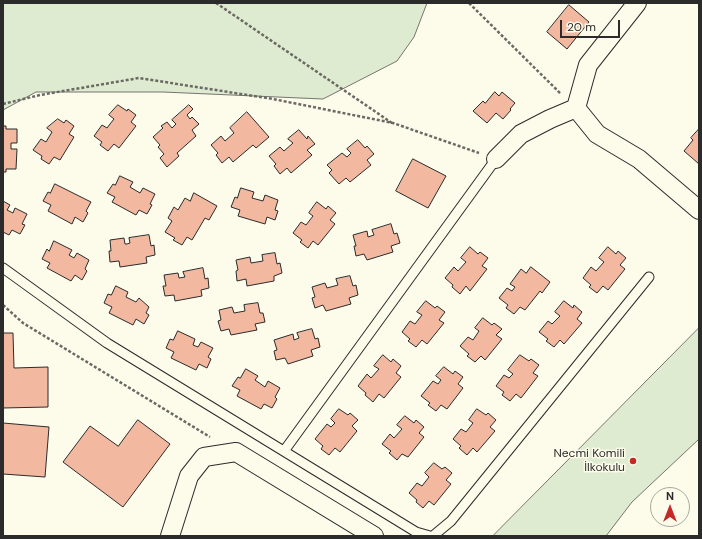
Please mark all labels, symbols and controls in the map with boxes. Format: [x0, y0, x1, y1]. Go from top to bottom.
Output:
scale bar [562, 12, 622, 38]
text: 20 m [567, 19, 596, 35]
place label: Necmi Komili İlkokulu [553, 447, 625, 475]
marker: Necmi Komili İlkokulu [628, 456, 638, 466]
north arrow [650, 487, 690, 527]
text: N [666, 489, 674, 503]

